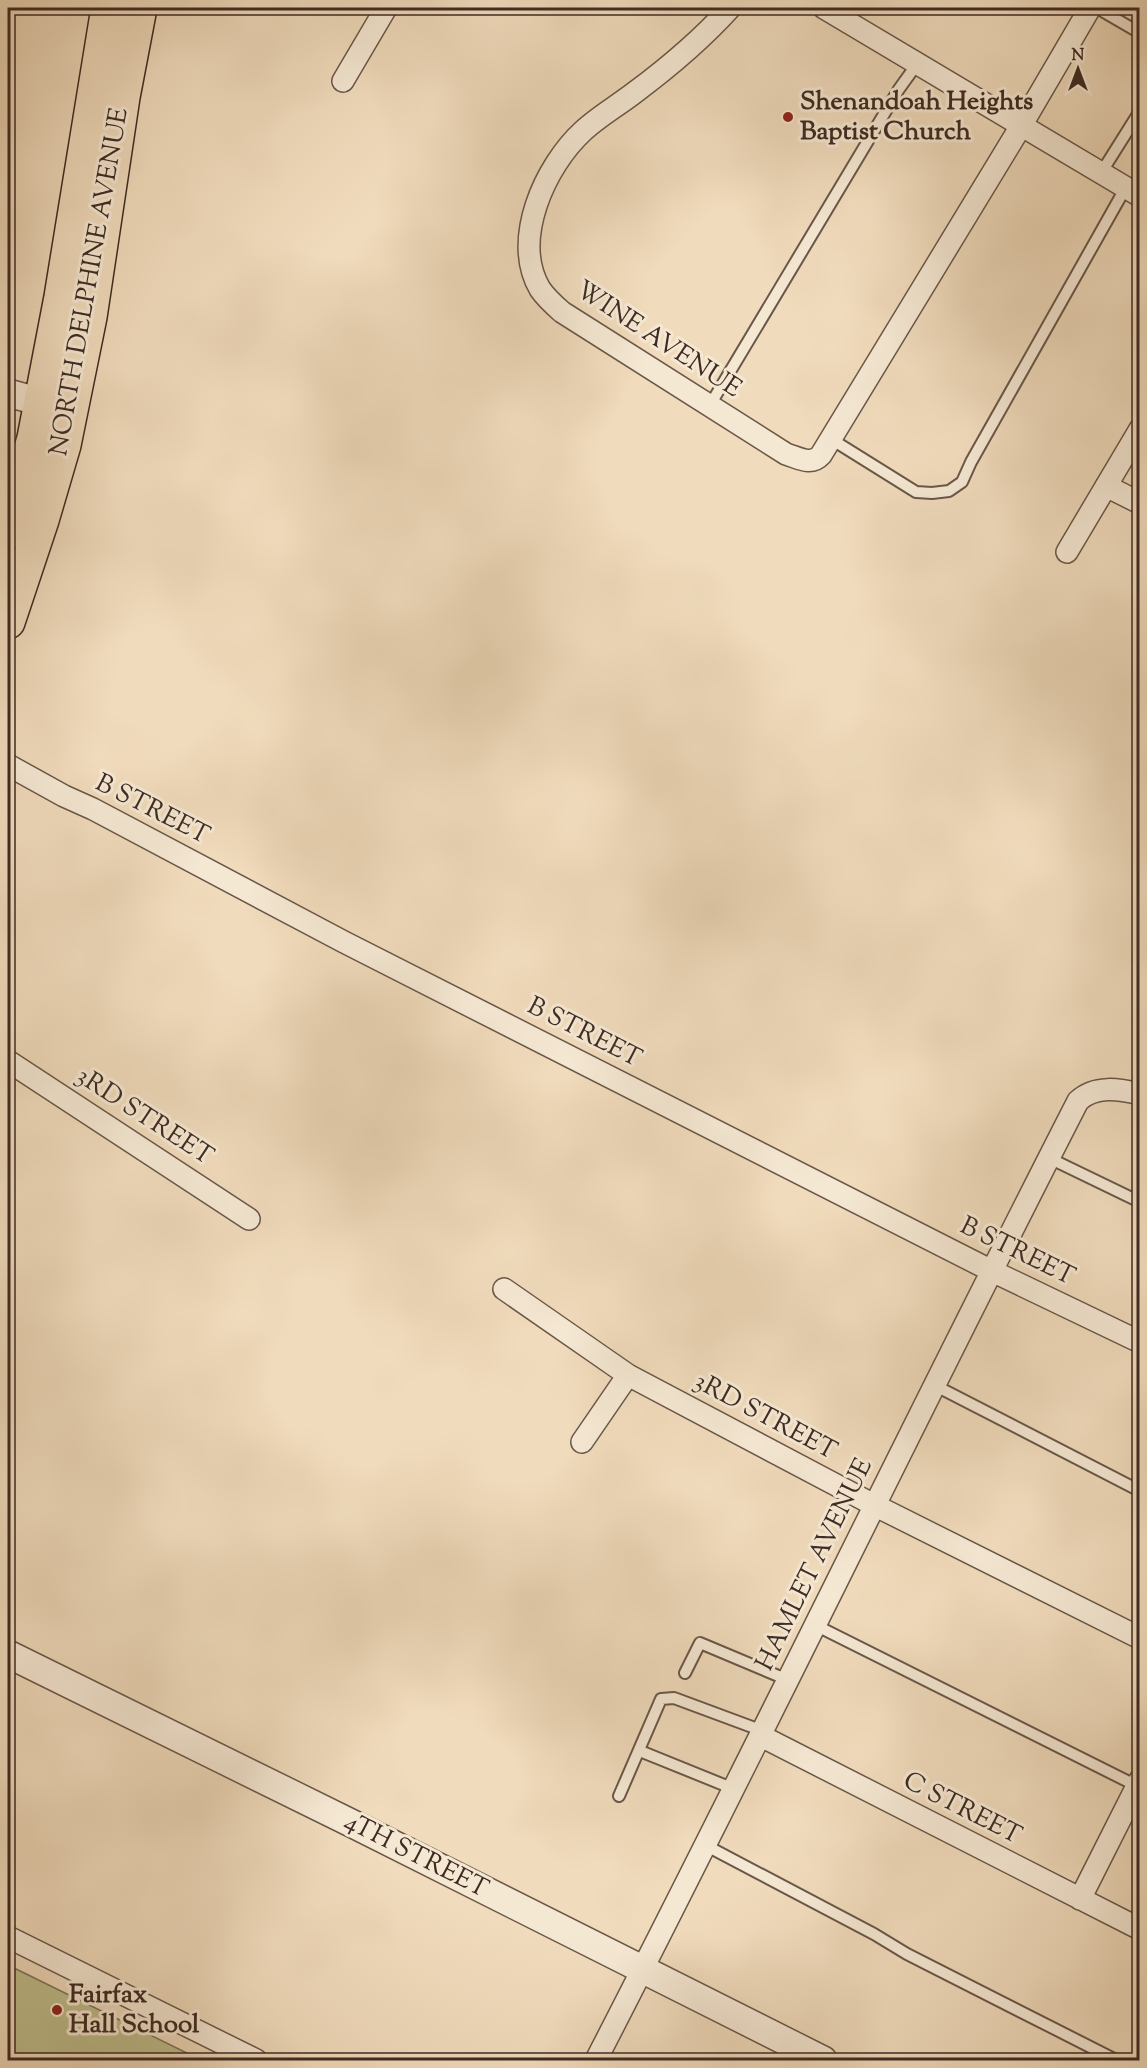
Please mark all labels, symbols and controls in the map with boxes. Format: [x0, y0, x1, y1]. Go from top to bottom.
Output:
north arrow [1048, 39, 1108, 99]
text: N [1072, 45, 1085, 68]
place label: Shenandoah Heights Baptist Church [800, 84, 1033, 151]
street label: NORTH DELPHINE AVENUE [41, 105, 139, 459]
marker: Shenandoah Heights Baptist Church [781, 110, 795, 124]
street label: WINE AVENUE [568, 272, 748, 408]
street label: B STREET [88, 765, 216, 855]
street label: B STREET [520, 988, 648, 1078]
street label: 3RD STREET [68, 1059, 220, 1175]
street label: B STREET [953, 1208, 1081, 1296]
street label: 3RD STREET [687, 1364, 843, 1470]
street label: HAMLET AVENUE [747, 1452, 883, 1678]
street label: C STREET [896, 1763, 1028, 1855]
street label: 4TH STREET [338, 1804, 494, 1908]
place label: Fairfax Hall School [69, 1977, 200, 2044]
marker: Fairfax Hall School [50, 2003, 64, 2017]

